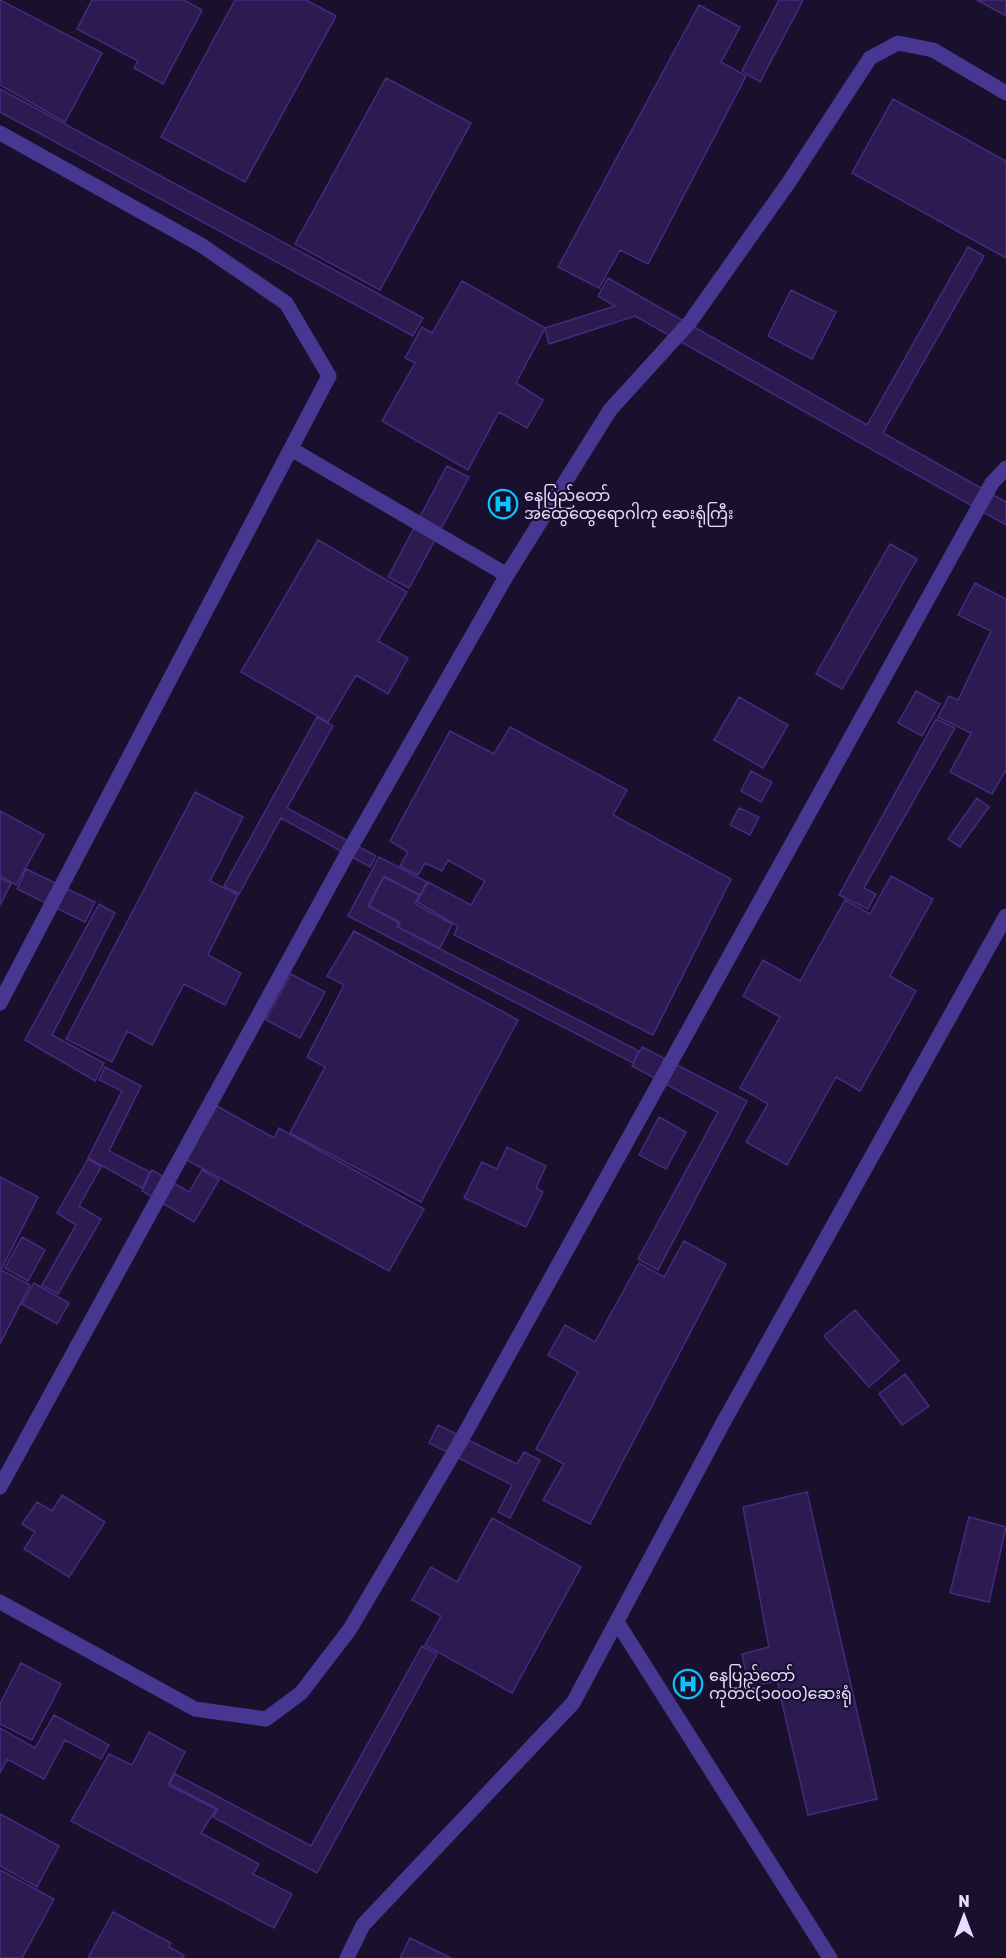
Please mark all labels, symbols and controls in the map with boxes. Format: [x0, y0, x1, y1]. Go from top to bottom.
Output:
place label: နေပြည်တော် အထွေထွေရောဂါကု ဆေးရုံကြီး [524, 484, 733, 528]
hospital icon: နေပြည်တော် အထွေထွေရောဂါကု ဆေးရုံကြီး [487, 488, 519, 520]
place label: နေပြည်တော် ကုတင်(၁၀၀၀)ဆေးရုံ [709, 1664, 852, 1708]
hospital icon: နေပြည်တော် ကုတင်(၁၀၀၀)ဆေးရုံ [672, 1668, 704, 1700]
north arrow [934, 1886, 994, 1946]
text: N [958, 1892, 970, 1911]

